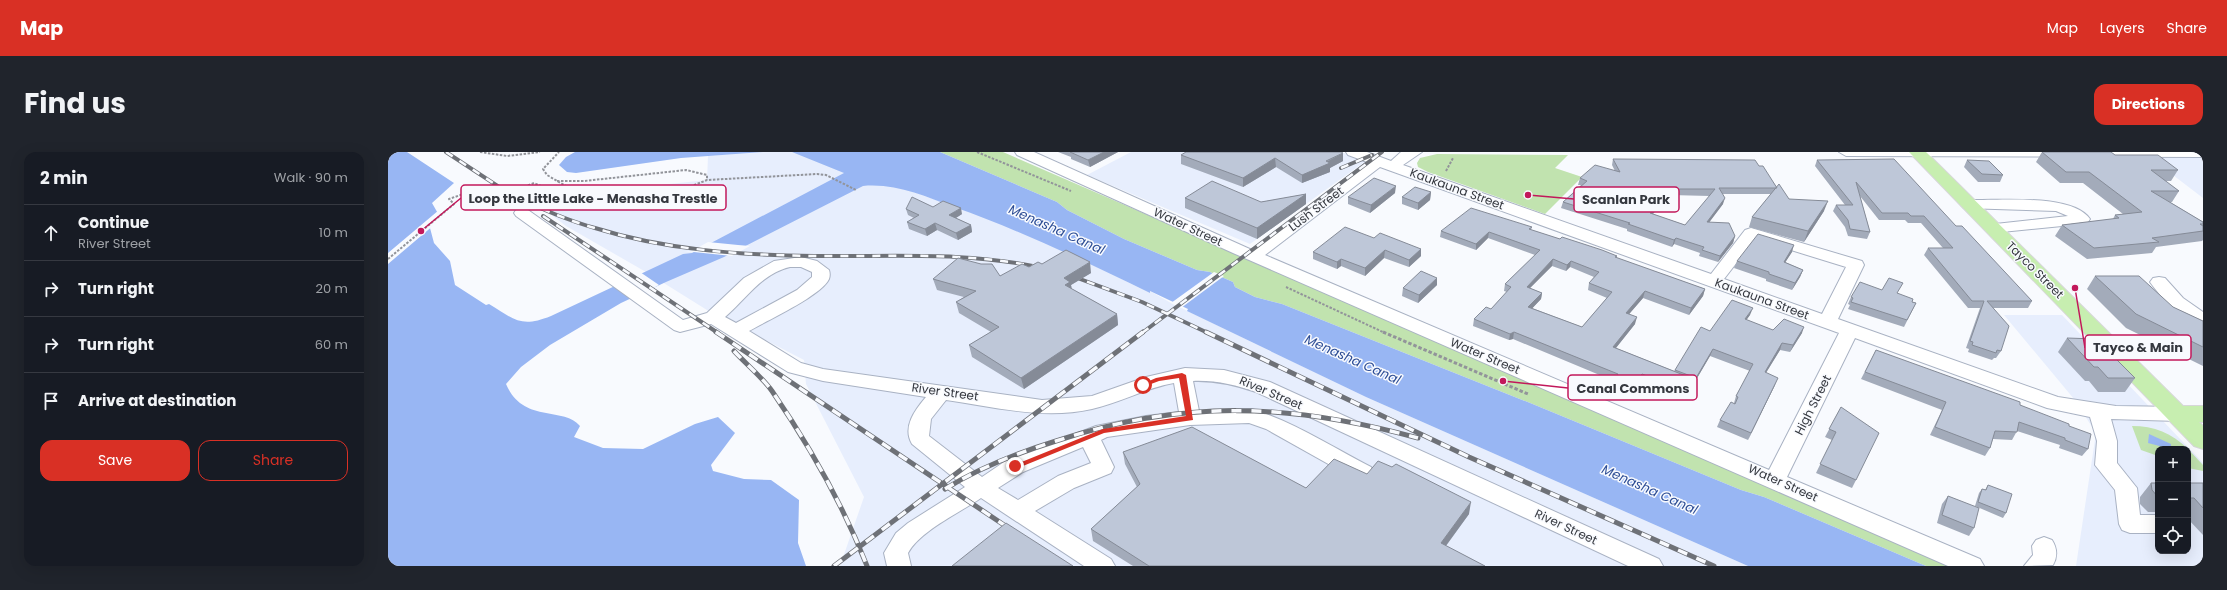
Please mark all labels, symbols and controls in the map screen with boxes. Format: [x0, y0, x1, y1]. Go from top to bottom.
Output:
text: Map [20, 15, 63, 42]
text: Map [2047, 18, 2078, 38]
text: Layers [2100, 18, 2144, 38]
text: Share [2166, 18, 2207, 38]
text: Find us [24, 84, 126, 123]
button: Directions [2094, 84, 2203, 125]
street label: Kaukauna Street [1408, 164, 1507, 213]
text: 2 min [40, 166, 88, 190]
text: Walk · 90 m [274, 168, 348, 187]
street label: Lush Street [1285, 182, 1347, 235]
callout: Loop the Little Lake - Menasha Trestle [461, 185, 726, 210]
callout: Scanlan Park [1574, 187, 1679, 212]
text: Loop the Little Lake - Menasha Trestle [468, 189, 718, 208]
text: Scanlan Park [1582, 190, 1670, 209]
water label: Menasha Canal [1006, 200, 1109, 259]
street label: Water Street [1151, 203, 1226, 250]
text: Continue [78, 212, 149, 233]
icon: ahead [40, 222, 62, 244]
text: 10 m [319, 223, 348, 242]
text: River Street [78, 234, 151, 253]
street label: Tayco Street [2003, 237, 2068, 302]
street label: Kaukauna Street [1713, 274, 1812, 323]
icon: right [40, 278, 62, 300]
text: Turn right [78, 278, 154, 299]
text: 20 m [315, 279, 348, 298]
water label: Menasha Canal [1302, 330, 1405, 389]
street label: Water Street [1448, 333, 1523, 378]
icon: right [40, 334, 62, 356]
text: Turn right [78, 334, 154, 355]
text: 60 m [315, 335, 348, 354]
callout: Tayco & Main [2085, 335, 2191, 360]
text: Tayco & Main [2093, 338, 2183, 357]
street label: River Street [1237, 372, 1305, 414]
street label: High Street [1790, 372, 1835, 438]
callout: Canal Commons [1568, 375, 1697, 400]
route start [1134, 376, 1152, 394]
street label: River Street [911, 378, 980, 405]
text: Canal Commons [1577, 379, 1689, 398]
icon: arrive [40, 390, 62, 412]
text: Arrive at destination [78, 390, 236, 411]
button: Save [40, 440, 190, 481]
button: Share [198, 440, 348, 481]
map controls [2155, 446, 2191, 554]
button: + [2155, 446, 2191, 482]
route end [1006, 457, 1024, 475]
water label: Menasha Canal [1599, 460, 1702, 519]
street label: Water Street [1746, 460, 1821, 505]
button: − [2155, 482, 2191, 518]
street label: River Street [1532, 505, 1600, 548]
button: locate [2155, 518, 2191, 554]

